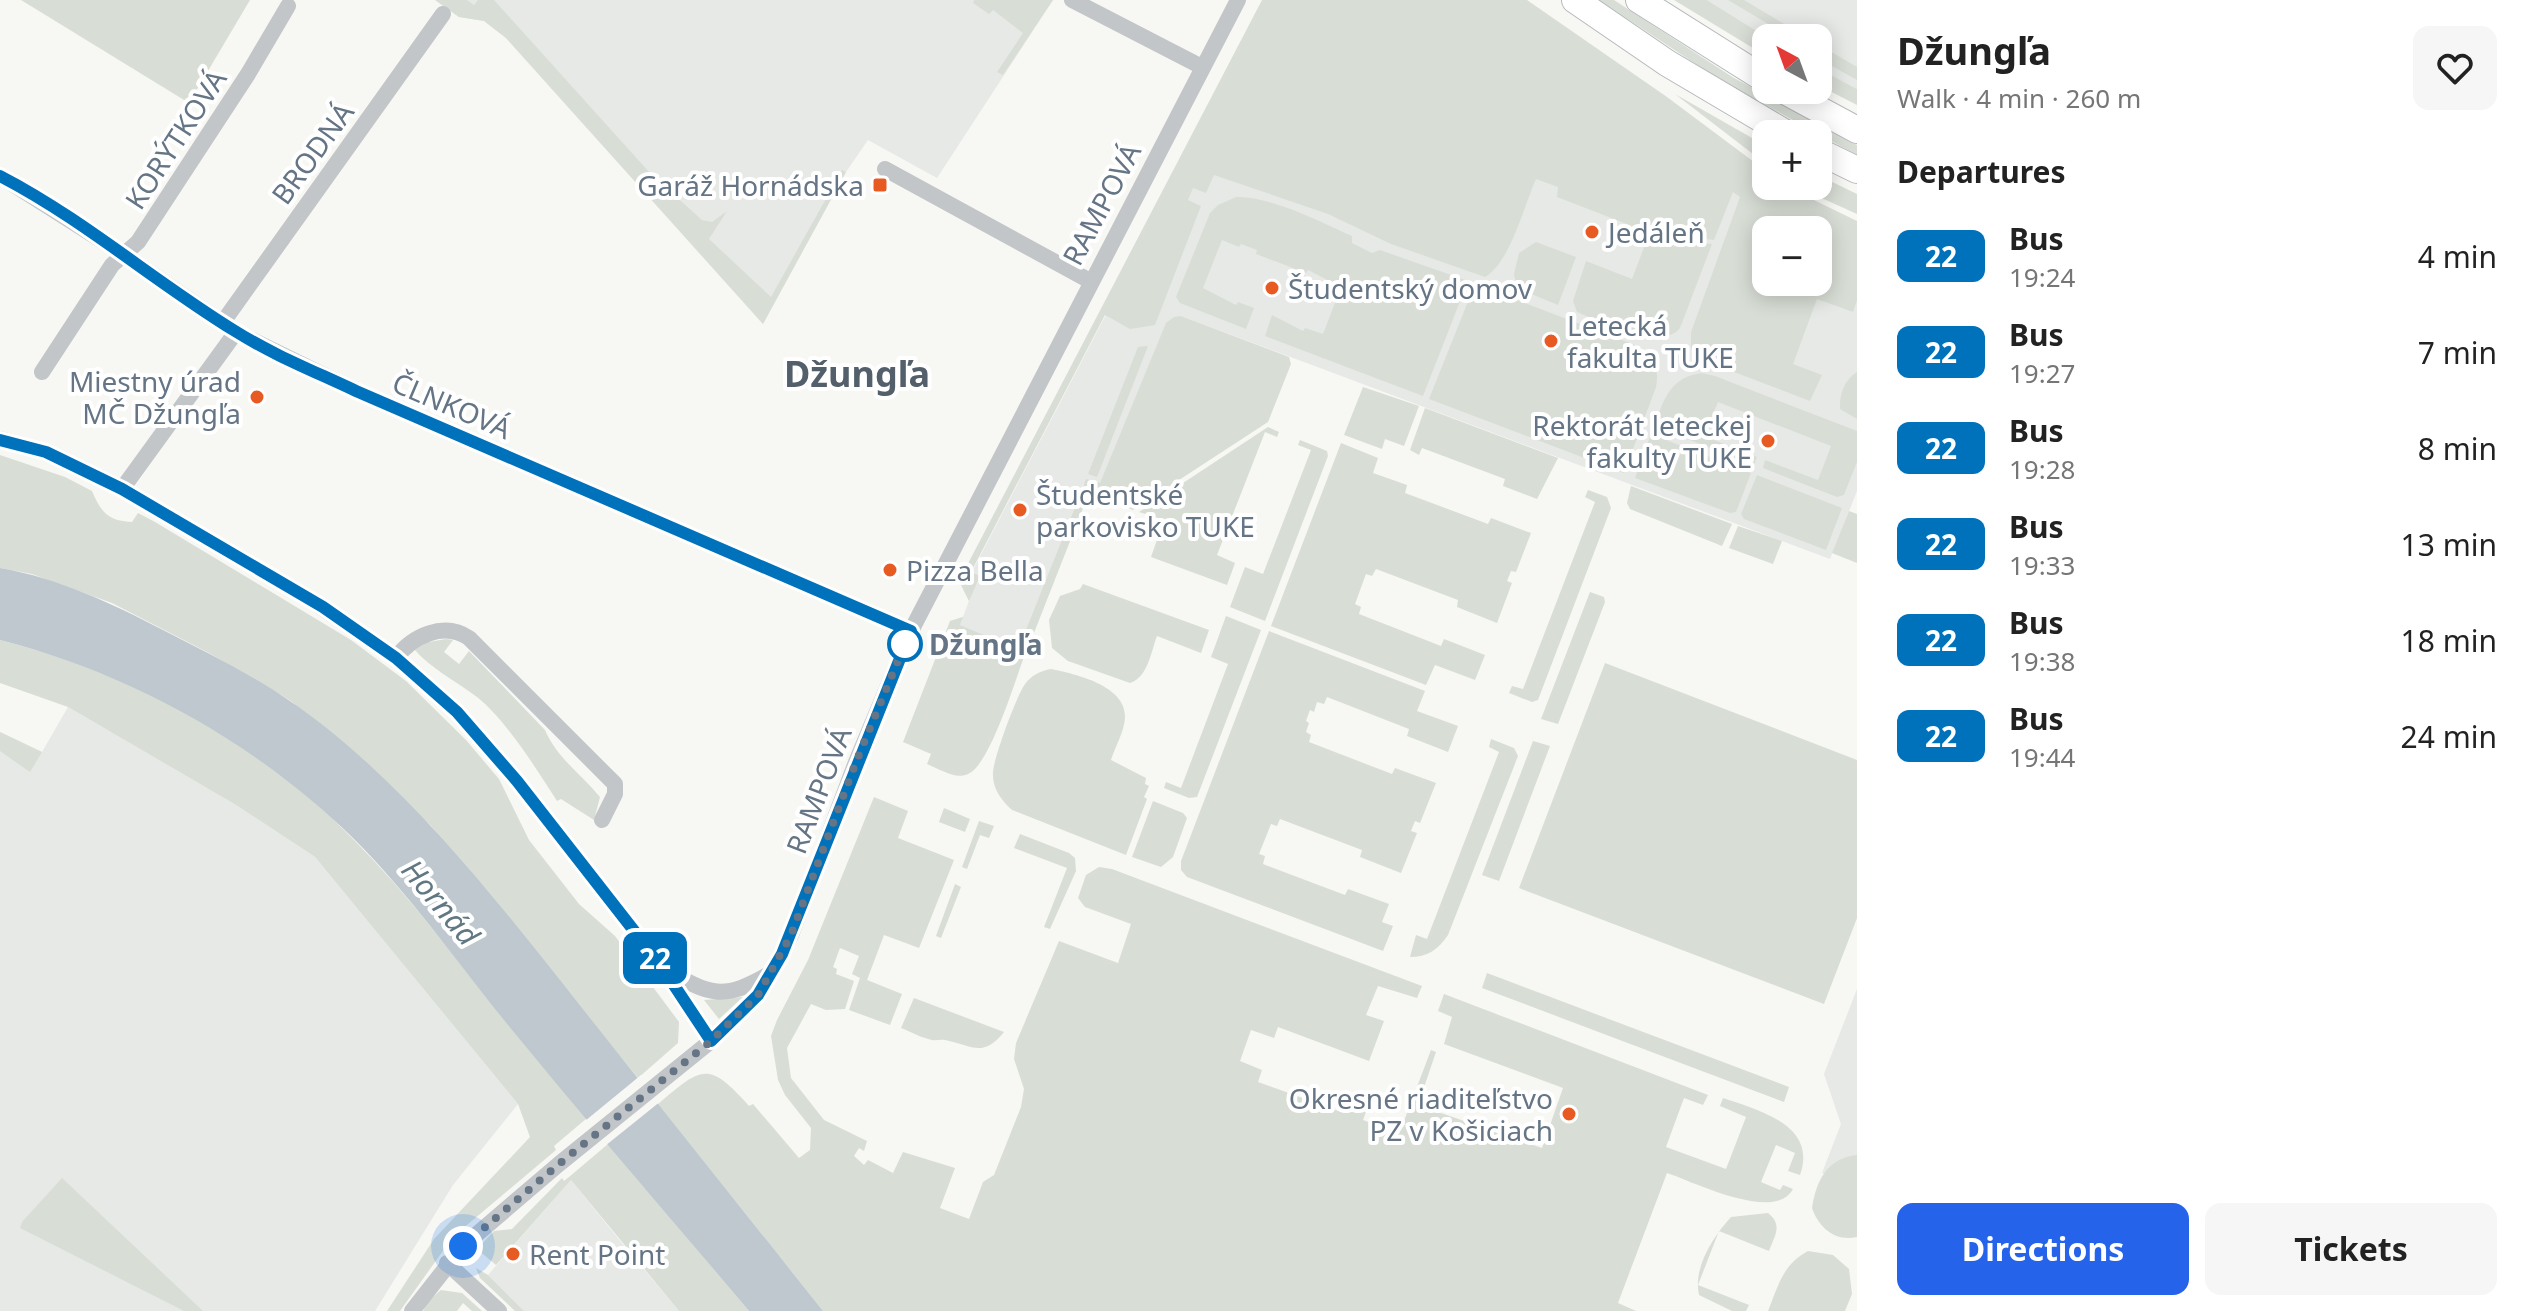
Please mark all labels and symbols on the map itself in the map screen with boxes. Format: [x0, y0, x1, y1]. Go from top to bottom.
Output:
north arrow [1752, 24, 1832, 104]
street label: KORÝTKOVÁ [116, 62, 234, 216]
street label: BRODNÁ [262, 94, 362, 212]
street label: RAMPOVÁ [1053, 136, 1149, 272]
place label: Garáž Hornádska [637, 166, 864, 204]
marker: Garáž Hornádska [871, 176, 889, 194]
place label: Jedáleň [1605, 213, 1705, 251]
marker: Jedáleň [1583, 223, 1601, 241]
place label: Študentský domov [1288, 269, 1533, 307]
marker: Študentský domov [1263, 279, 1281, 297]
place label: Letecká fakulta TUKE [1567, 306, 1734, 376]
marker: Letecká fakulta TUKE [1542, 332, 1560, 350]
district label: Džungľa [784, 349, 930, 398]
place label: Miestny úrad MČ Džungľa [69, 362, 241, 432]
street label: ČLNKOVÁ [387, 363, 517, 447]
marker: Miestny úrad MČ Džungľa [248, 388, 266, 406]
place label: Rektorát leteckej fakulty TUKE [1532, 406, 1752, 476]
marker: Rektorát leteckej fakulty TUKE [1759, 432, 1777, 450]
place label: Študentské parkovisko TUKE [1036, 475, 1255, 545]
marker: Študentské parkovisko TUKE [1011, 501, 1029, 519]
place label: Pizza Bella [906, 551, 1044, 589]
marker: Pizza Bella [881, 561, 899, 579]
place label: Džungľa [929, 625, 1043, 663]
marker: Džungľa [888, 627, 922, 661]
street label: RAMPOVÁ [776, 721, 860, 859]
water label: Hornád [393, 850, 490, 954]
line badge: 22 [619, 932, 691, 984]
place label: Okresné riaditeľstvo PZ v Košiciach [1289, 1079, 1553, 1149]
marker: Okresné riaditeľstvo PZ v Košiciach [1560, 1105, 1578, 1123]
your location [443, 1226, 483, 1266]
place label: Rent Point [529, 1235, 665, 1273]
marker: Rent Point [504, 1245, 522, 1263]

